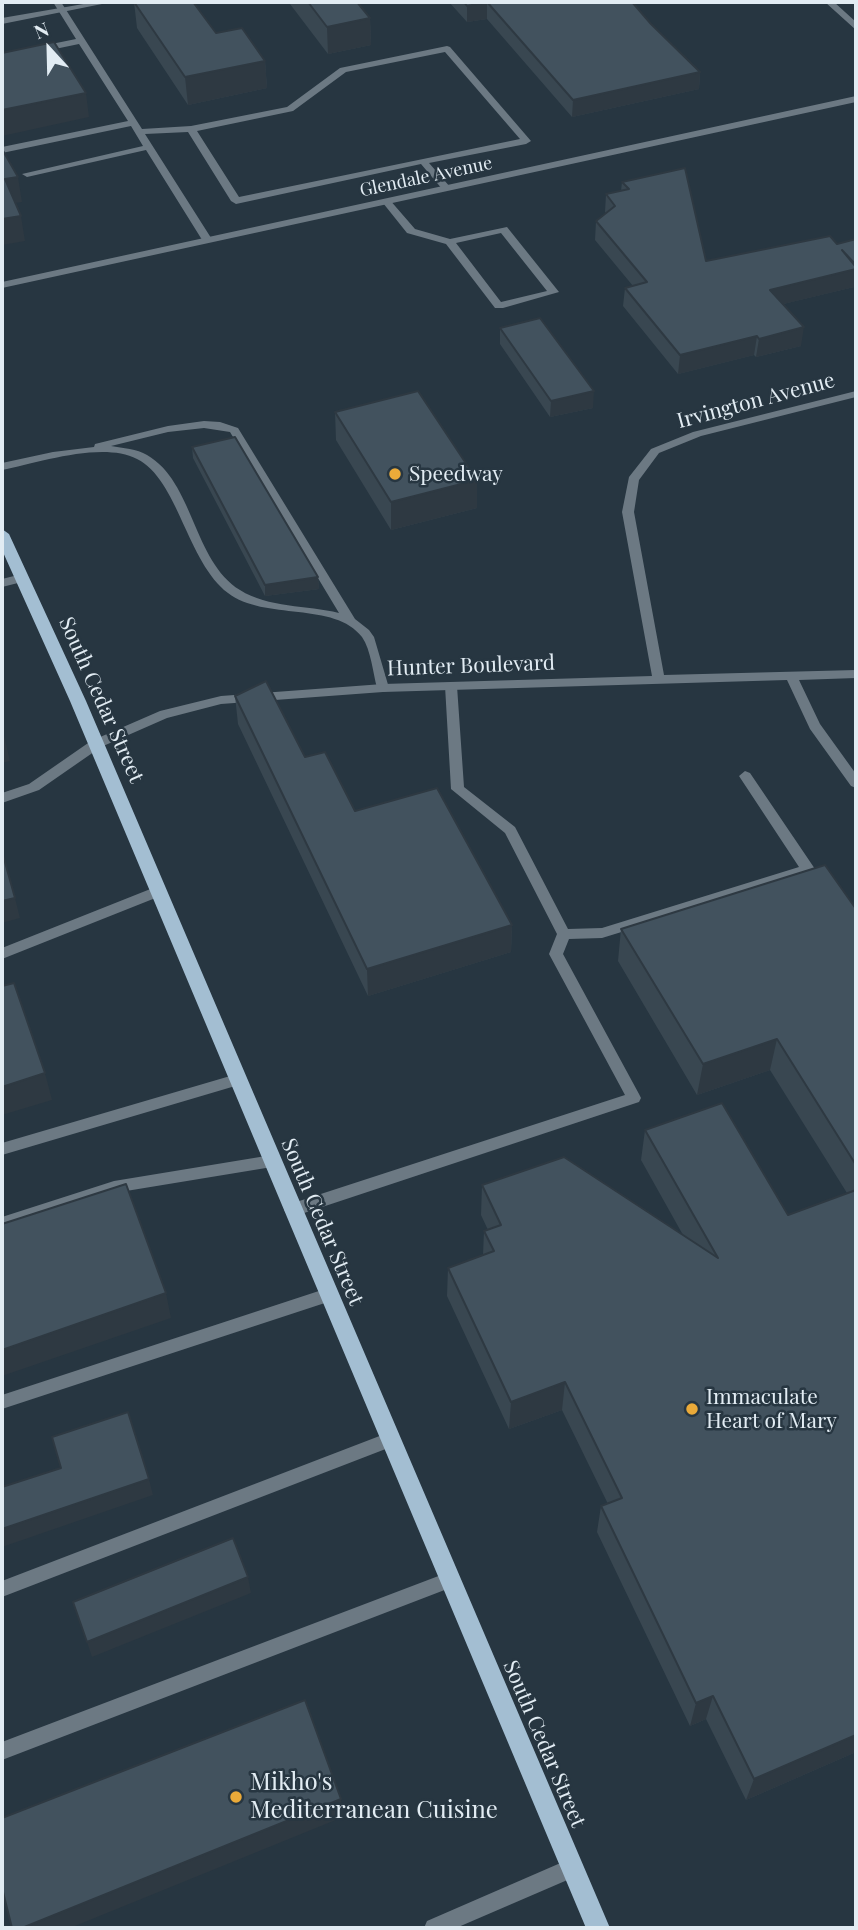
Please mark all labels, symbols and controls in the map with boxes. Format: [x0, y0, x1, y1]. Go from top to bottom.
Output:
north arrow [14, 14, 84, 84]
text: N [30, 15, 52, 44]
street label: Glendale Avenue [358, 152, 494, 202]
street label: Irvington Avenue [674, 368, 838, 434]
place label: Speedway [409, 461, 503, 487]
marker: Speedway [387, 466, 403, 482]
street label: South Cedar Street [53, 613, 149, 787]
street label: Hunter Boulevard [387, 650, 555, 682]
street label: South Cedar Street [275, 1135, 369, 1309]
place label: Immaculate Heart of Mary [706, 1384, 837, 1434]
marker: Immaculate Heart of Mary [684, 1401, 700, 1417]
street label: South Cedar Street [497, 1657, 591, 1831]
place label: Mikho's Mediterranean Cuisine [250, 1769, 498, 1825]
marker: Mikho's Mediterranean Cuisine [228, 1789, 244, 1805]

